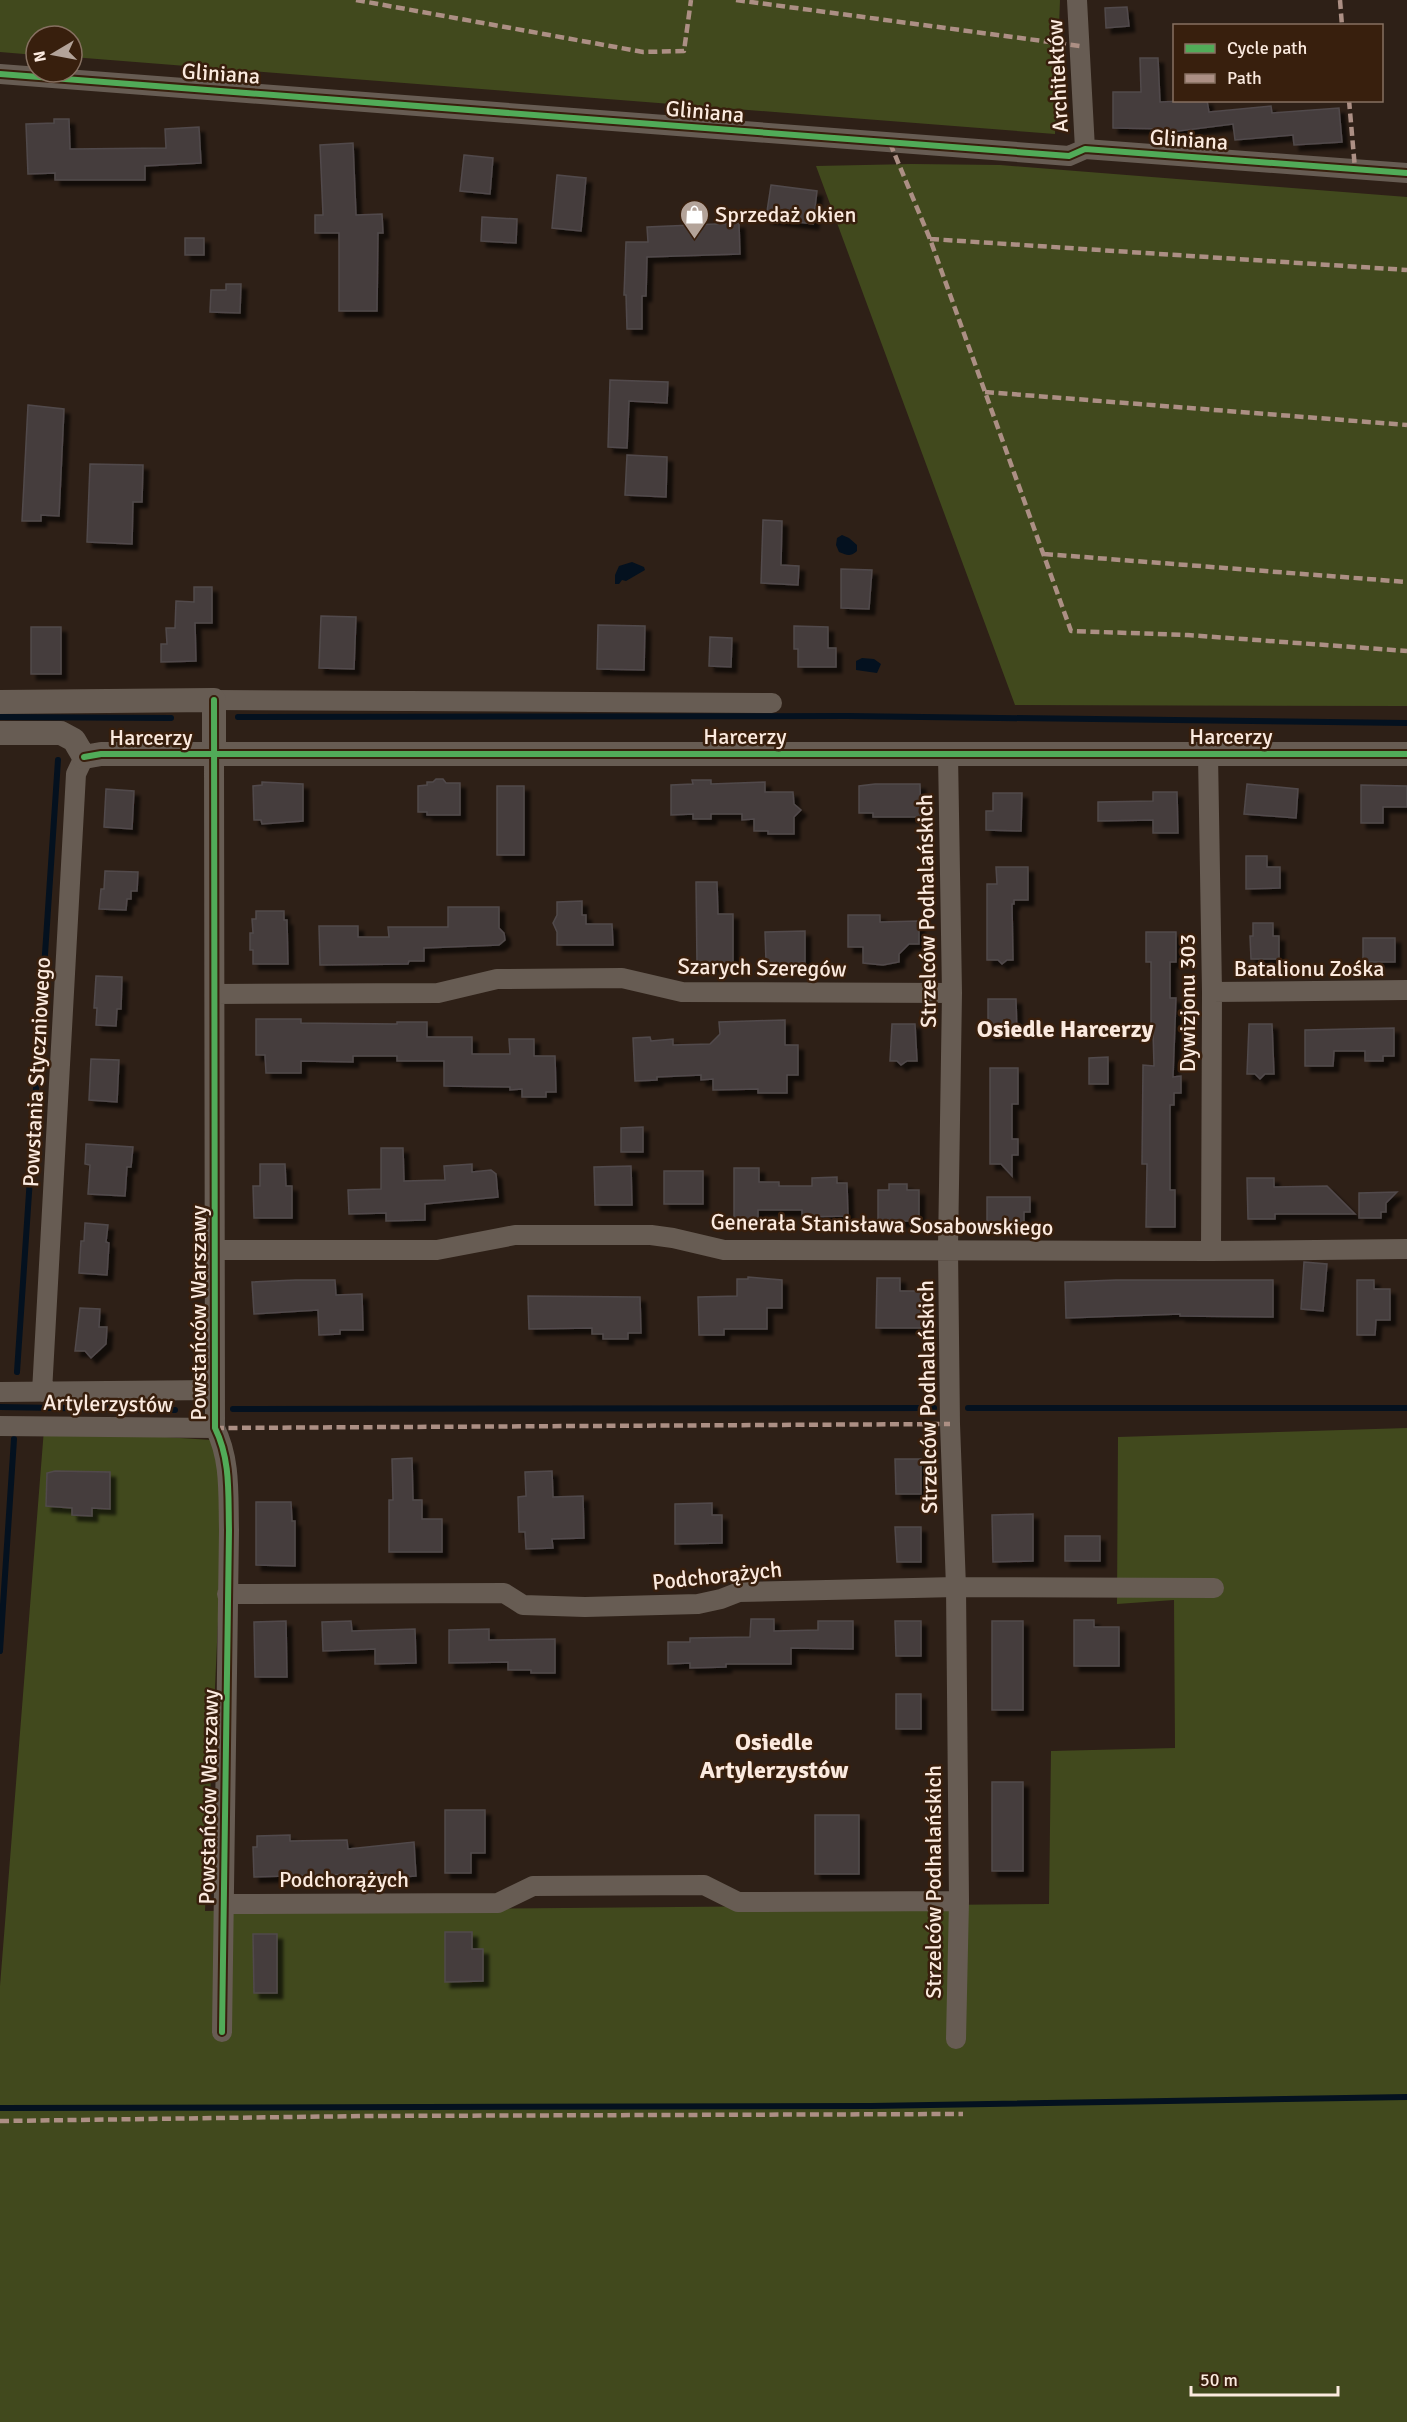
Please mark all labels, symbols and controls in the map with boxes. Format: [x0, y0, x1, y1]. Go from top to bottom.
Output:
street label: Architektów [1041, 18, 1074, 133]
north arrow [24, 24, 84, 84]
legend [1173, 24, 1383, 102]
text: Cycle path [1227, 37, 1307, 59]
text: N [29, 49, 51, 64]
street label: Gliniana [181, 57, 261, 90]
text: Path [1227, 67, 1262, 89]
street label: Gliniana [665, 95, 745, 128]
street label: Gliniana [1149, 123, 1229, 156]
shop icon: Sprzedaż okien [678, 198, 710, 240]
place label: Sprzedaż okien [715, 201, 856, 228]
street label: Harcerzy [703, 723, 787, 750]
street label: Harcerzy [1189, 723, 1273, 750]
street label: Harcerzy [109, 724, 193, 751]
street label: Strzelców Podhalańskich [911, 794, 942, 1028]
street label: Dywizjonu 303 [1174, 934, 1201, 1072]
street label: Szarych Szeregów [677, 953, 847, 982]
street label: Batalionu Zośka [1234, 955, 1384, 982]
street label: Powstania Styczniowego [17, 956, 56, 1188]
district label: Osiedle Harcerzy [977, 1014, 1153, 1044]
street label: Powstańców Warszawy [185, 1205, 212, 1421]
street label: Generała Stanisława Sosabowskiego [710, 1208, 1054, 1241]
street label: Strzelców Podhalańskich [912, 1280, 943, 1514]
street label: Artylerzystów [43, 1389, 173, 1418]
street label: Podchorążych [651, 1555, 783, 1596]
street label: Powstańców Warszawy [193, 1688, 224, 1905]
district label: Osiedle Artylerzystów [700, 1727, 849, 1785]
street label: Strzelców Podhalańskich [920, 1765, 947, 1999]
street label: Podchorążych [279, 1866, 409, 1893]
scale bar [1191, 2359, 1338, 2397]
text: 50 m [1200, 2369, 1238, 2391]

